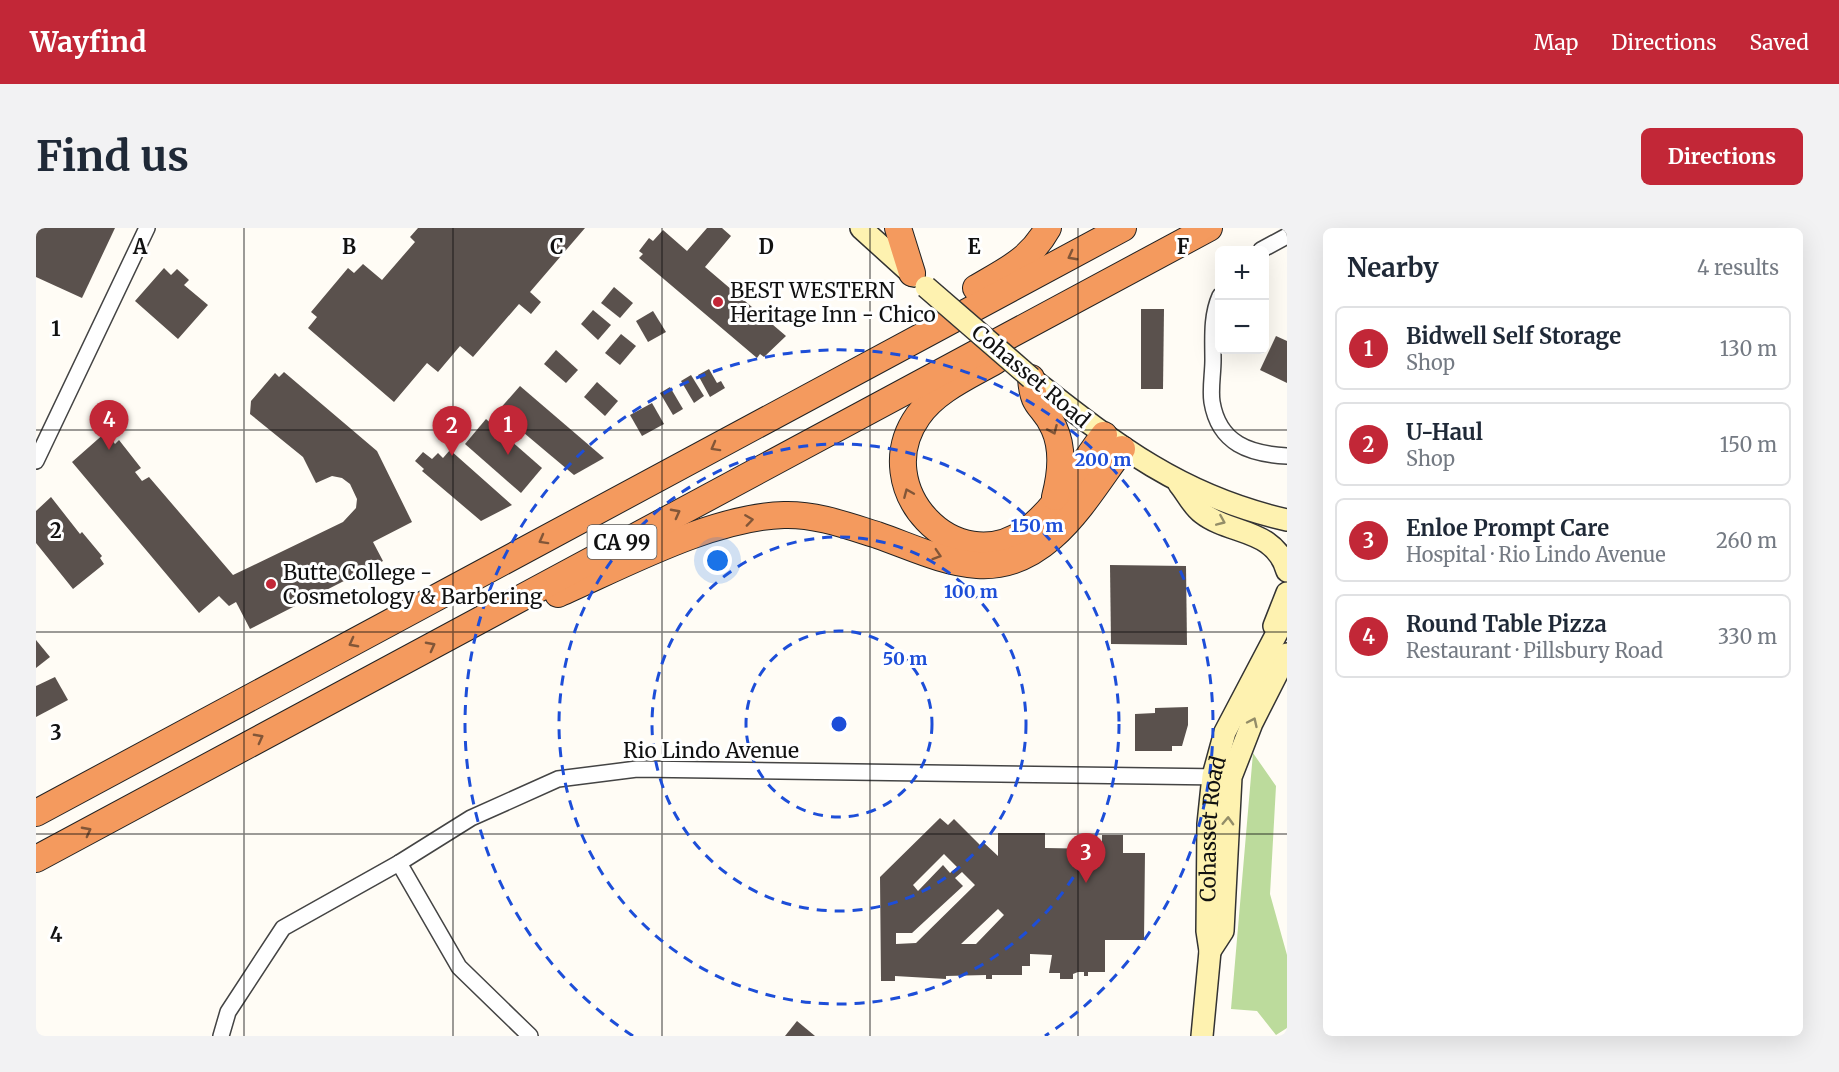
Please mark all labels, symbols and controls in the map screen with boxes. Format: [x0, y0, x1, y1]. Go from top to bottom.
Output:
text: Wayfind [30, 24, 146, 60]
text: Map [1534, 29, 1578, 56]
text: Directions [1611, 29, 1716, 56]
text: Saved [1749, 29, 1809, 56]
button: Directions [1641, 128, 1803, 185]
text: Find us [36, 130, 189, 182]
text: A [132, 234, 148, 259]
text: B [342, 234, 356, 259]
text: C [550, 234, 564, 259]
text: D [758, 234, 774, 259]
text: E [967, 234, 981, 259]
text: F [1177, 234, 1190, 259]
map controls [1215, 246, 1269, 354]
button: + [1215, 246, 1269, 300]
one-way arrow [1067, 248, 1078, 260]
text: Nearby [1347, 251, 1439, 284]
text: 4 results [1697, 255, 1779, 280]
place label: BEST WESTERN Heritage Inn - Chico [730, 277, 936, 328]
marker: BEST WESTERN Heritage Inn - Chico [711, 295, 725, 309]
button: − [1215, 300, 1269, 354]
text: 1 [51, 316, 61, 341]
street label: Cohasset Road [966, 319, 1096, 434]
text: Bidwell Self Storage [1406, 322, 1621, 350]
text: 1 [1364, 336, 1373, 361]
text: 130 m [1720, 336, 1777, 361]
text: Shop [1406, 350, 1455, 375]
pin: 4 [90, 400, 128, 450]
pin: 2 [432, 406, 472, 456]
pin: 1 [488, 406, 528, 455]
text: U-Haul [1406, 418, 1483, 446]
one-way arrow [1046, 423, 1058, 434]
text: 2 [1363, 432, 1374, 457]
text: 150 m [1720, 432, 1777, 457]
one-way arrow [711, 440, 721, 451]
text: Shop [1406, 446, 1455, 471]
text: 200 m [1075, 448, 1131, 471]
one-way arrow [903, 488, 915, 499]
one-way arrow [670, 509, 680, 520]
text: 150 m [1011, 514, 1063, 537]
one-way arrow [1215, 514, 1226, 526]
text: Enloe Prompt Care [1406, 514, 1609, 542]
one-way arrow [744, 515, 753, 527]
text: 2 [50, 518, 62, 543]
road number: CA 99 [588, 525, 656, 559]
text: 3 [1363, 528, 1374, 553]
text: 260 m [1716, 528, 1777, 553]
one-way arrow [539, 533, 549, 544]
text: Hospital · Rio Lindo Avenue [1406, 542, 1666, 567]
your location [703, 546, 732, 575]
one-way arrow [931, 548, 942, 560]
place label: Butte College - Cosmetology & Barbering [283, 559, 543, 610]
marker: Butte College - Cosmetology & Barbering [264, 577, 278, 591]
text: 100 m [944, 580, 998, 603]
text: Round Table Pizza [1406, 610, 1607, 638]
text: 4 [1362, 624, 1375, 649]
text: 330 m [1718, 624, 1777, 649]
one-way arrow [349, 636, 360, 647]
text: Restaurant · Pillsbury Road [1406, 638, 1663, 663]
one-way arrow [424, 642, 435, 653]
text: 50 m [883, 647, 927, 670]
centre of rings [829, 714, 849, 734]
one-way arrow [1245, 718, 1257, 729]
text: 3 [50, 720, 62, 745]
one-way arrow [253, 734, 263, 745]
street label: Rio Lindo Avenue [623, 737, 799, 764]
street label: Cohasset Road [1194, 752, 1231, 902]
one-way arrow [1222, 817, 1234, 826]
one-way arrow [81, 827, 92, 838]
pin: 3 [1066, 834, 1106, 883]
text: 4 [50, 922, 63, 947]

